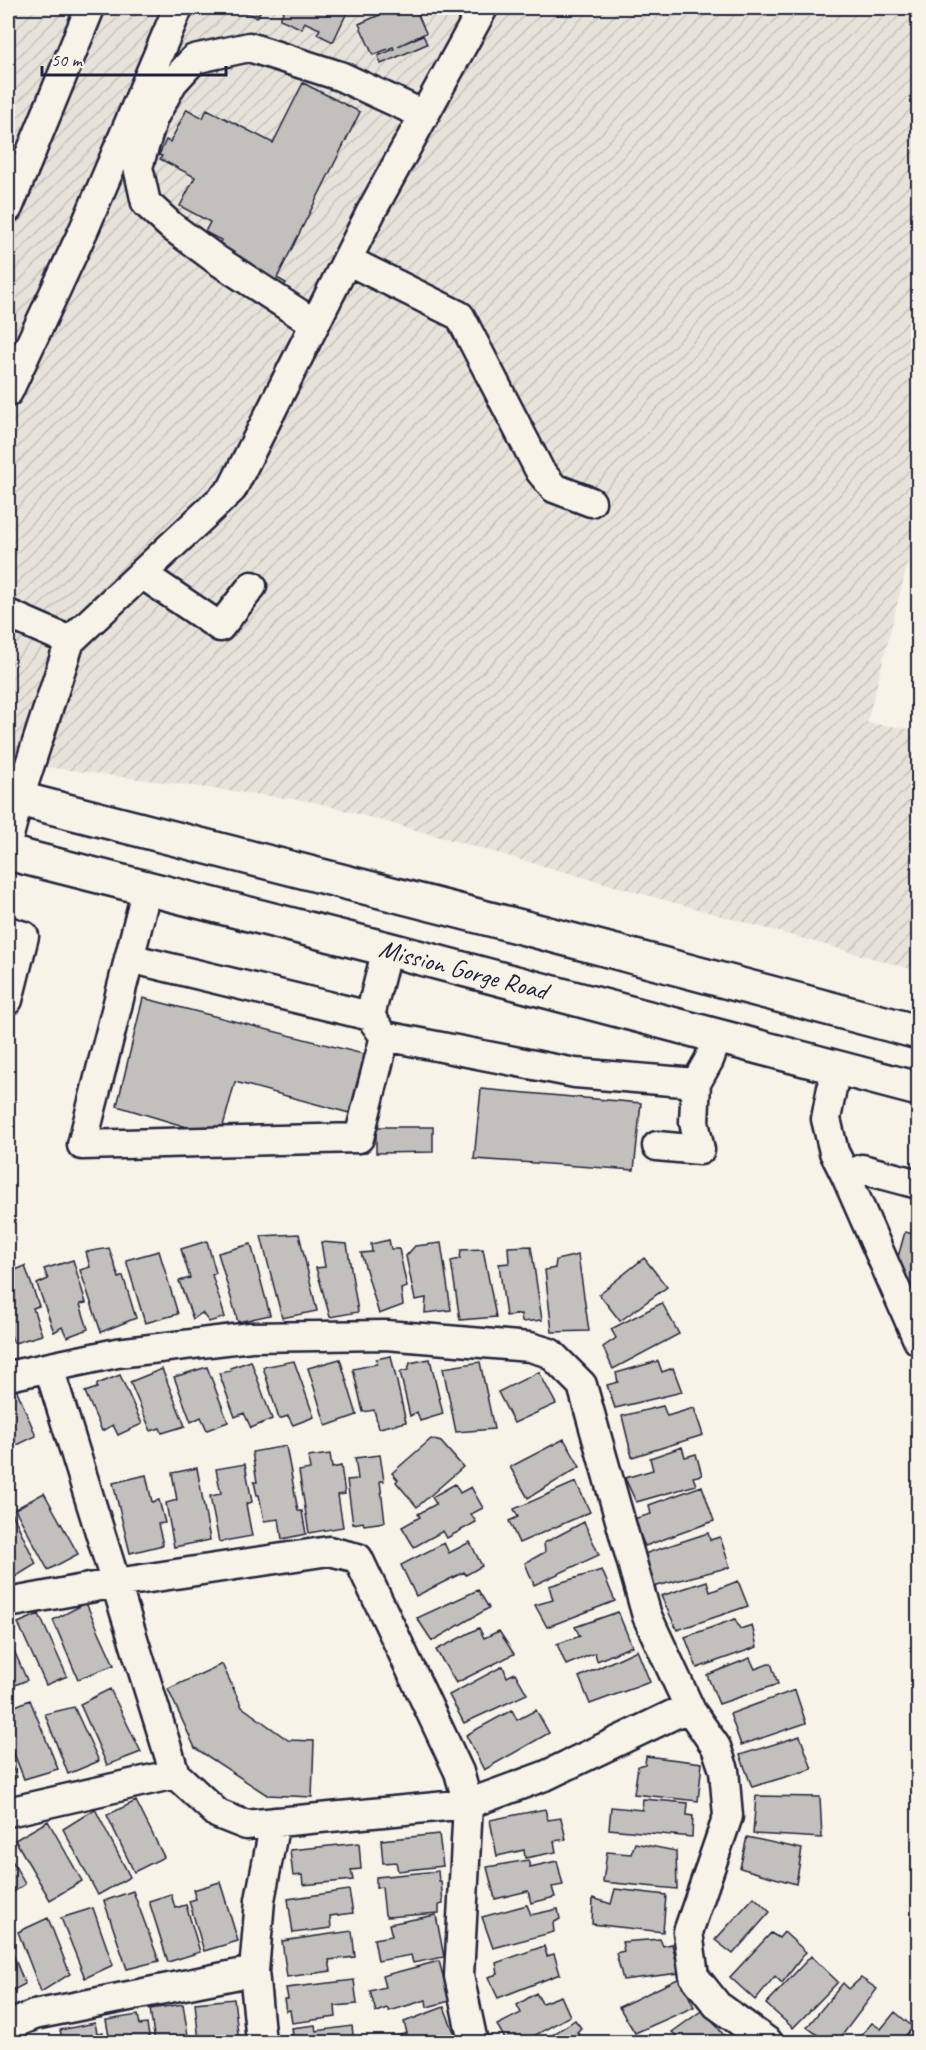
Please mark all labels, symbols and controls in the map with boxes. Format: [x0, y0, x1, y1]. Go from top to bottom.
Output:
scale bar [42, 39, 226, 77]
text: 50 m [51, 49, 84, 71]
street label: Mission Gorge Road [376, 932, 555, 1009]

